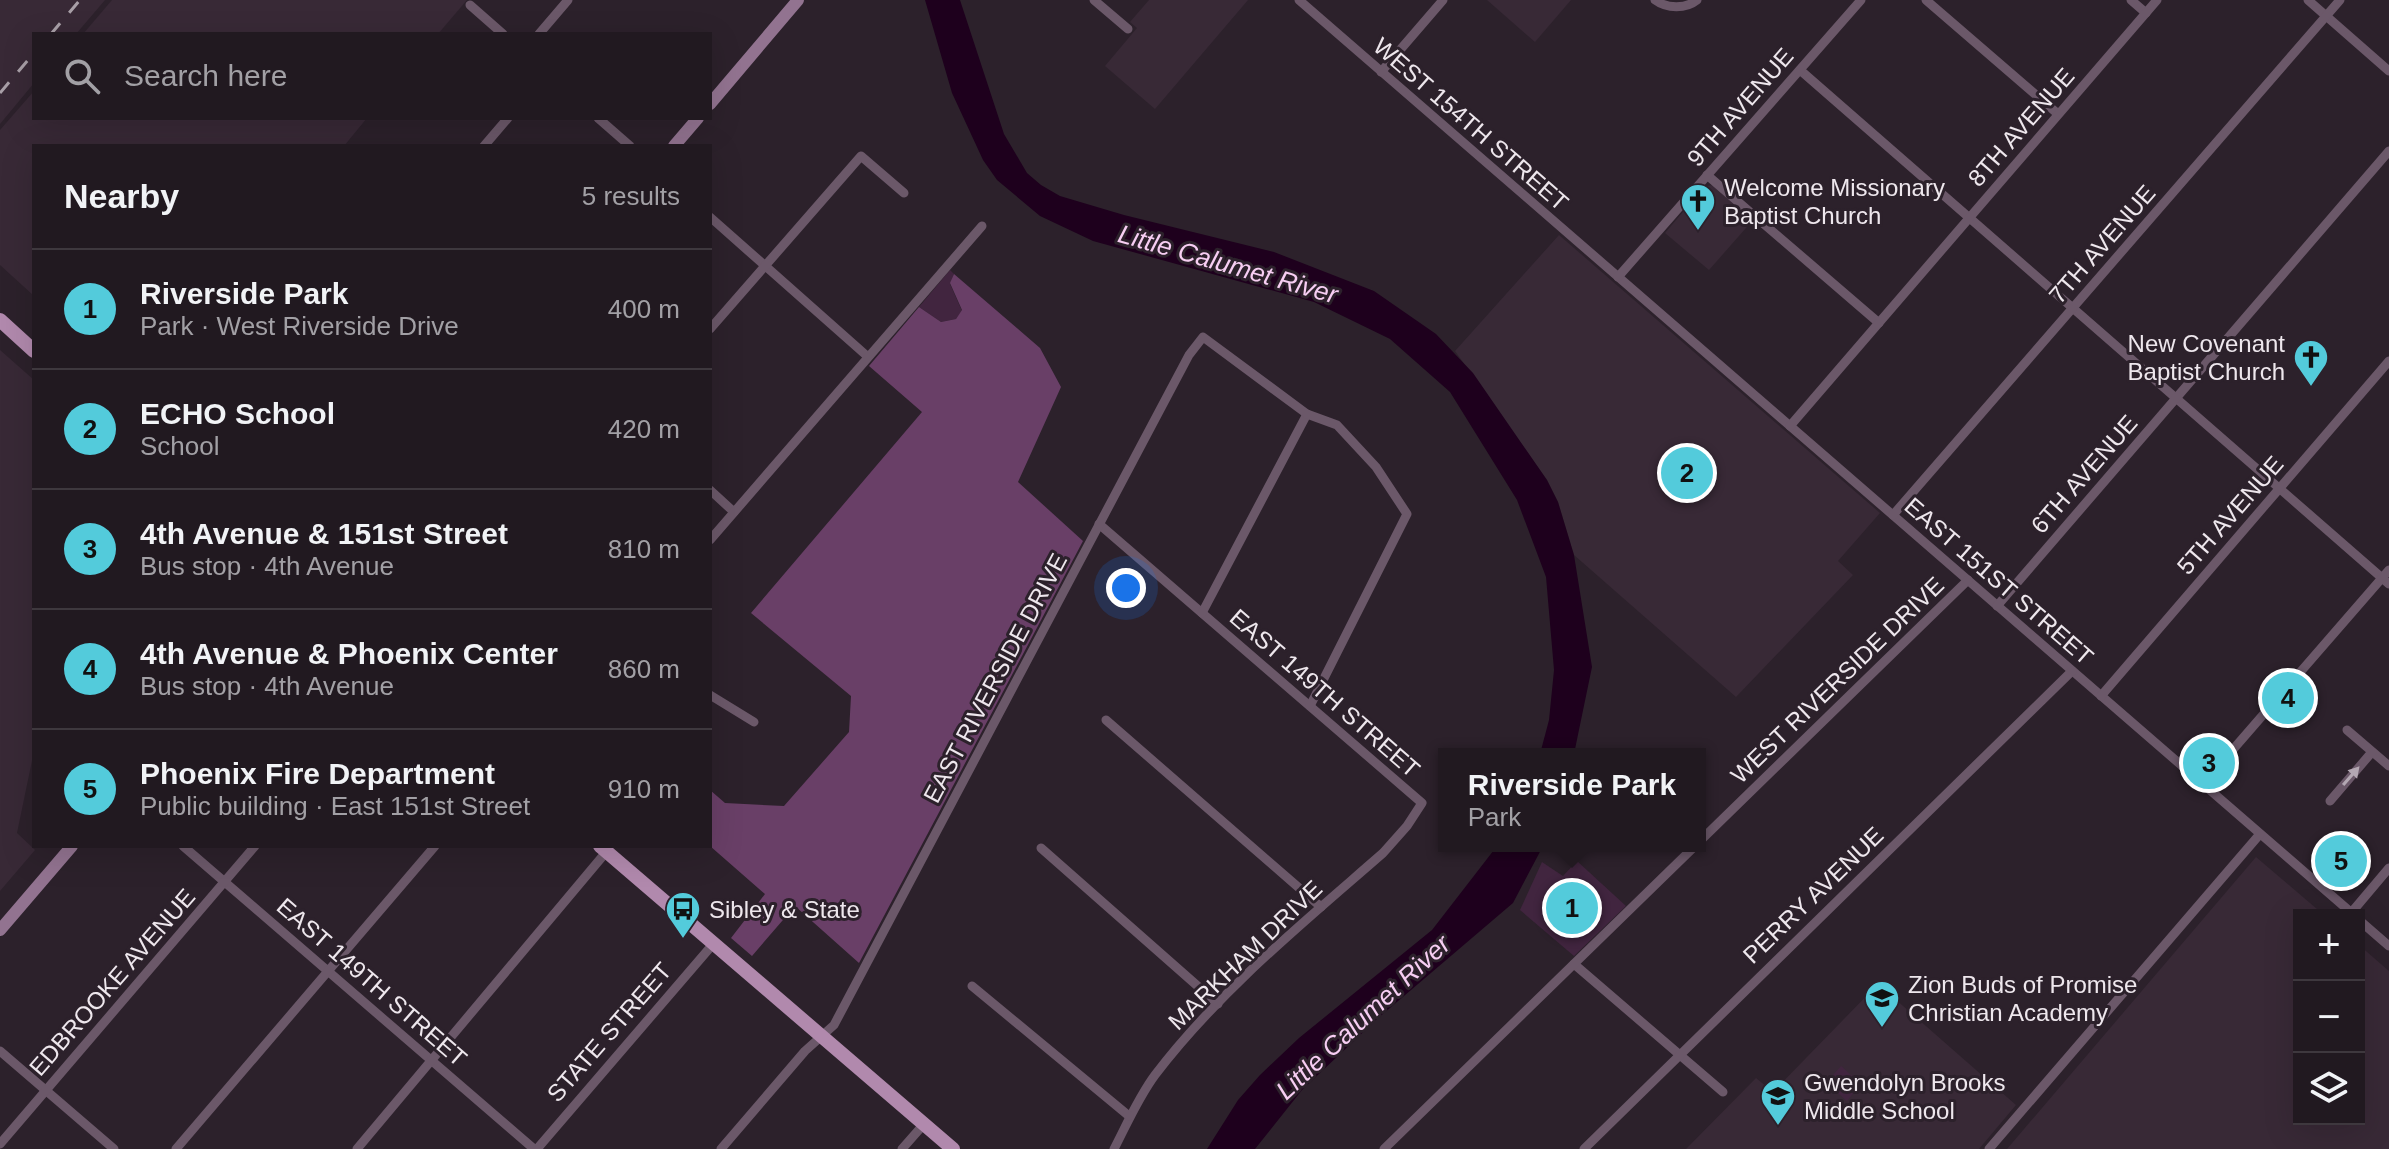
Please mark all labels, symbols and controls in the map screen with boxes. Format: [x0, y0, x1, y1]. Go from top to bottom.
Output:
search box [32, 32, 712, 120]
street label: WEST 154TH STREET [1368, 32, 1574, 216]
street label: 9TH AVENUE [1681, 42, 1799, 172]
icon: search [60, 54, 104, 98]
text: Search here [124, 59, 287, 92]
street label: 8TH AVENUE [1962, 62, 2080, 192]
place label: Welcome Missionary Baptist Church [1724, 174, 1945, 229]
text: Nearby [64, 177, 179, 215]
street label: 7TH AVENUE [2043, 179, 2161, 309]
text: 5 results [582, 181, 680, 211]
church icon: Welcome Missionary Baptist Church [1679, 182, 1717, 232]
water label: Little Calumet River [1115, 218, 1342, 310]
text: Riverside Park [140, 277, 348, 310]
text: 1 [83, 294, 97, 324]
text: 400 m [608, 294, 680, 324]
text: Park · West Riverside Drive [140, 311, 459, 341]
place label: New Covenant Baptist Church [2128, 330, 2285, 385]
church icon: New Covenant Baptist Church [2292, 338, 2330, 388]
text: ECHO School [140, 397, 335, 430]
street label: 6TH AVENUE [2025, 409, 2143, 539]
text: 2 [83, 414, 97, 444]
text: 420 m [608, 414, 680, 444]
text: School [140, 431, 220, 461]
pin: 2 [1661, 443, 1713, 503]
street label: 5TH AVENUE [2171, 450, 2289, 580]
street label: EAST 151ST STREET [1899, 492, 2099, 670]
text: 4th Avenue & 151st Street [140, 517, 508, 550]
text: 3 [83, 534, 97, 564]
text: 810 m [608, 534, 680, 564]
street label: EAST RIVERSIDE DRIVE [918, 549, 1072, 807]
text: Bus stop · 4th Avenue [140, 551, 394, 581]
your location [1106, 568, 1146, 608]
street label: WEST RIVERSIDE DRIVE [1725, 571, 1949, 789]
street label: EAST 149TH STREET [1225, 603, 1426, 783]
text: 4th Avenue & Phoenix Center [140, 637, 558, 670]
text: 4 [83, 654, 97, 684]
text: 860 m [608, 654, 680, 684]
pin: 4 [2262, 668, 2314, 728]
text: Bus stop · 4th Avenue [140, 671, 394, 701]
pin: 3 [2183, 733, 2235, 793]
popup [1438, 748, 1706, 852]
text: Phoenix Fire Department [140, 757, 495, 790]
one-way arrow [2342, 767, 2359, 787]
text: Riverside Park [1468, 768, 1676, 801]
text: 5 [83, 774, 97, 804]
text: 910 m [608, 774, 680, 804]
text: Public building · East 151st Street [140, 791, 530, 821]
text: Park [1468, 802, 1521, 832]
street label: PERRY AVENUE [1737, 821, 1889, 969]
pin: 5 [2315, 831, 2367, 891]
street label: MARKHAM DRIVE [1163, 875, 1327, 1035]
pin: 1 [1546, 878, 1598, 938]
street label: EDBROOKE AVENUE [24, 883, 200, 1081]
bus stop icon: Sibley & State [664, 890, 702, 940]
street label: EAST 149TH STREET [272, 892, 473, 1072]
place label: Sibley & State [709, 896, 860, 923]
map controls [2293, 909, 2365, 1125]
button: + [2293, 909, 2365, 981]
water label: Little Calumet River [1270, 928, 1457, 1105]
street label: STATE STREET [541, 957, 677, 1107]
place label: Zion Buds of Promise Christian Academy [1908, 971, 2137, 1026]
school or university icon: Zion Buds of Promise Christian Academy [1863, 979, 1901, 1029]
button: − [2293, 981, 2365, 1053]
button: layers [2293, 1053, 2365, 1125]
place label: Gwendolyn Brooks Middle School [1804, 1069, 2005, 1124]
school or university icon: Gwendolyn Brooks Middle School [1759, 1077, 1797, 1127]

